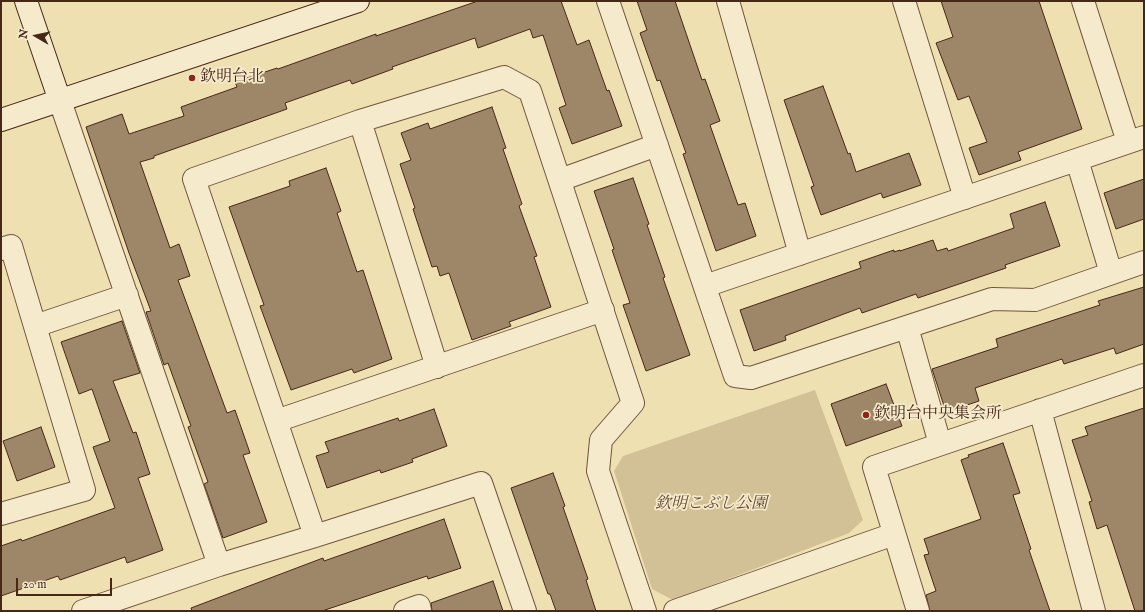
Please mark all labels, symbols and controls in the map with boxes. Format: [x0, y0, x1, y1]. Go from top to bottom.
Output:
north arrow [16, 16, 56, 56]
text: N [16, 28, 32, 40]
place label: 欽明台北 [200, 68, 264, 88]
marker: 欽明台北 [187, 73, 197, 83]
place label: 欽明台中央集会所 [874, 405, 1002, 425]
marker: 欽明台中央集会所 [861, 410, 871, 420]
park label: 欽明こぶし公園 [655, 495, 767, 515]
scale bar [18, 570, 114, 596]
text: 20 m [23, 577, 46, 592]

